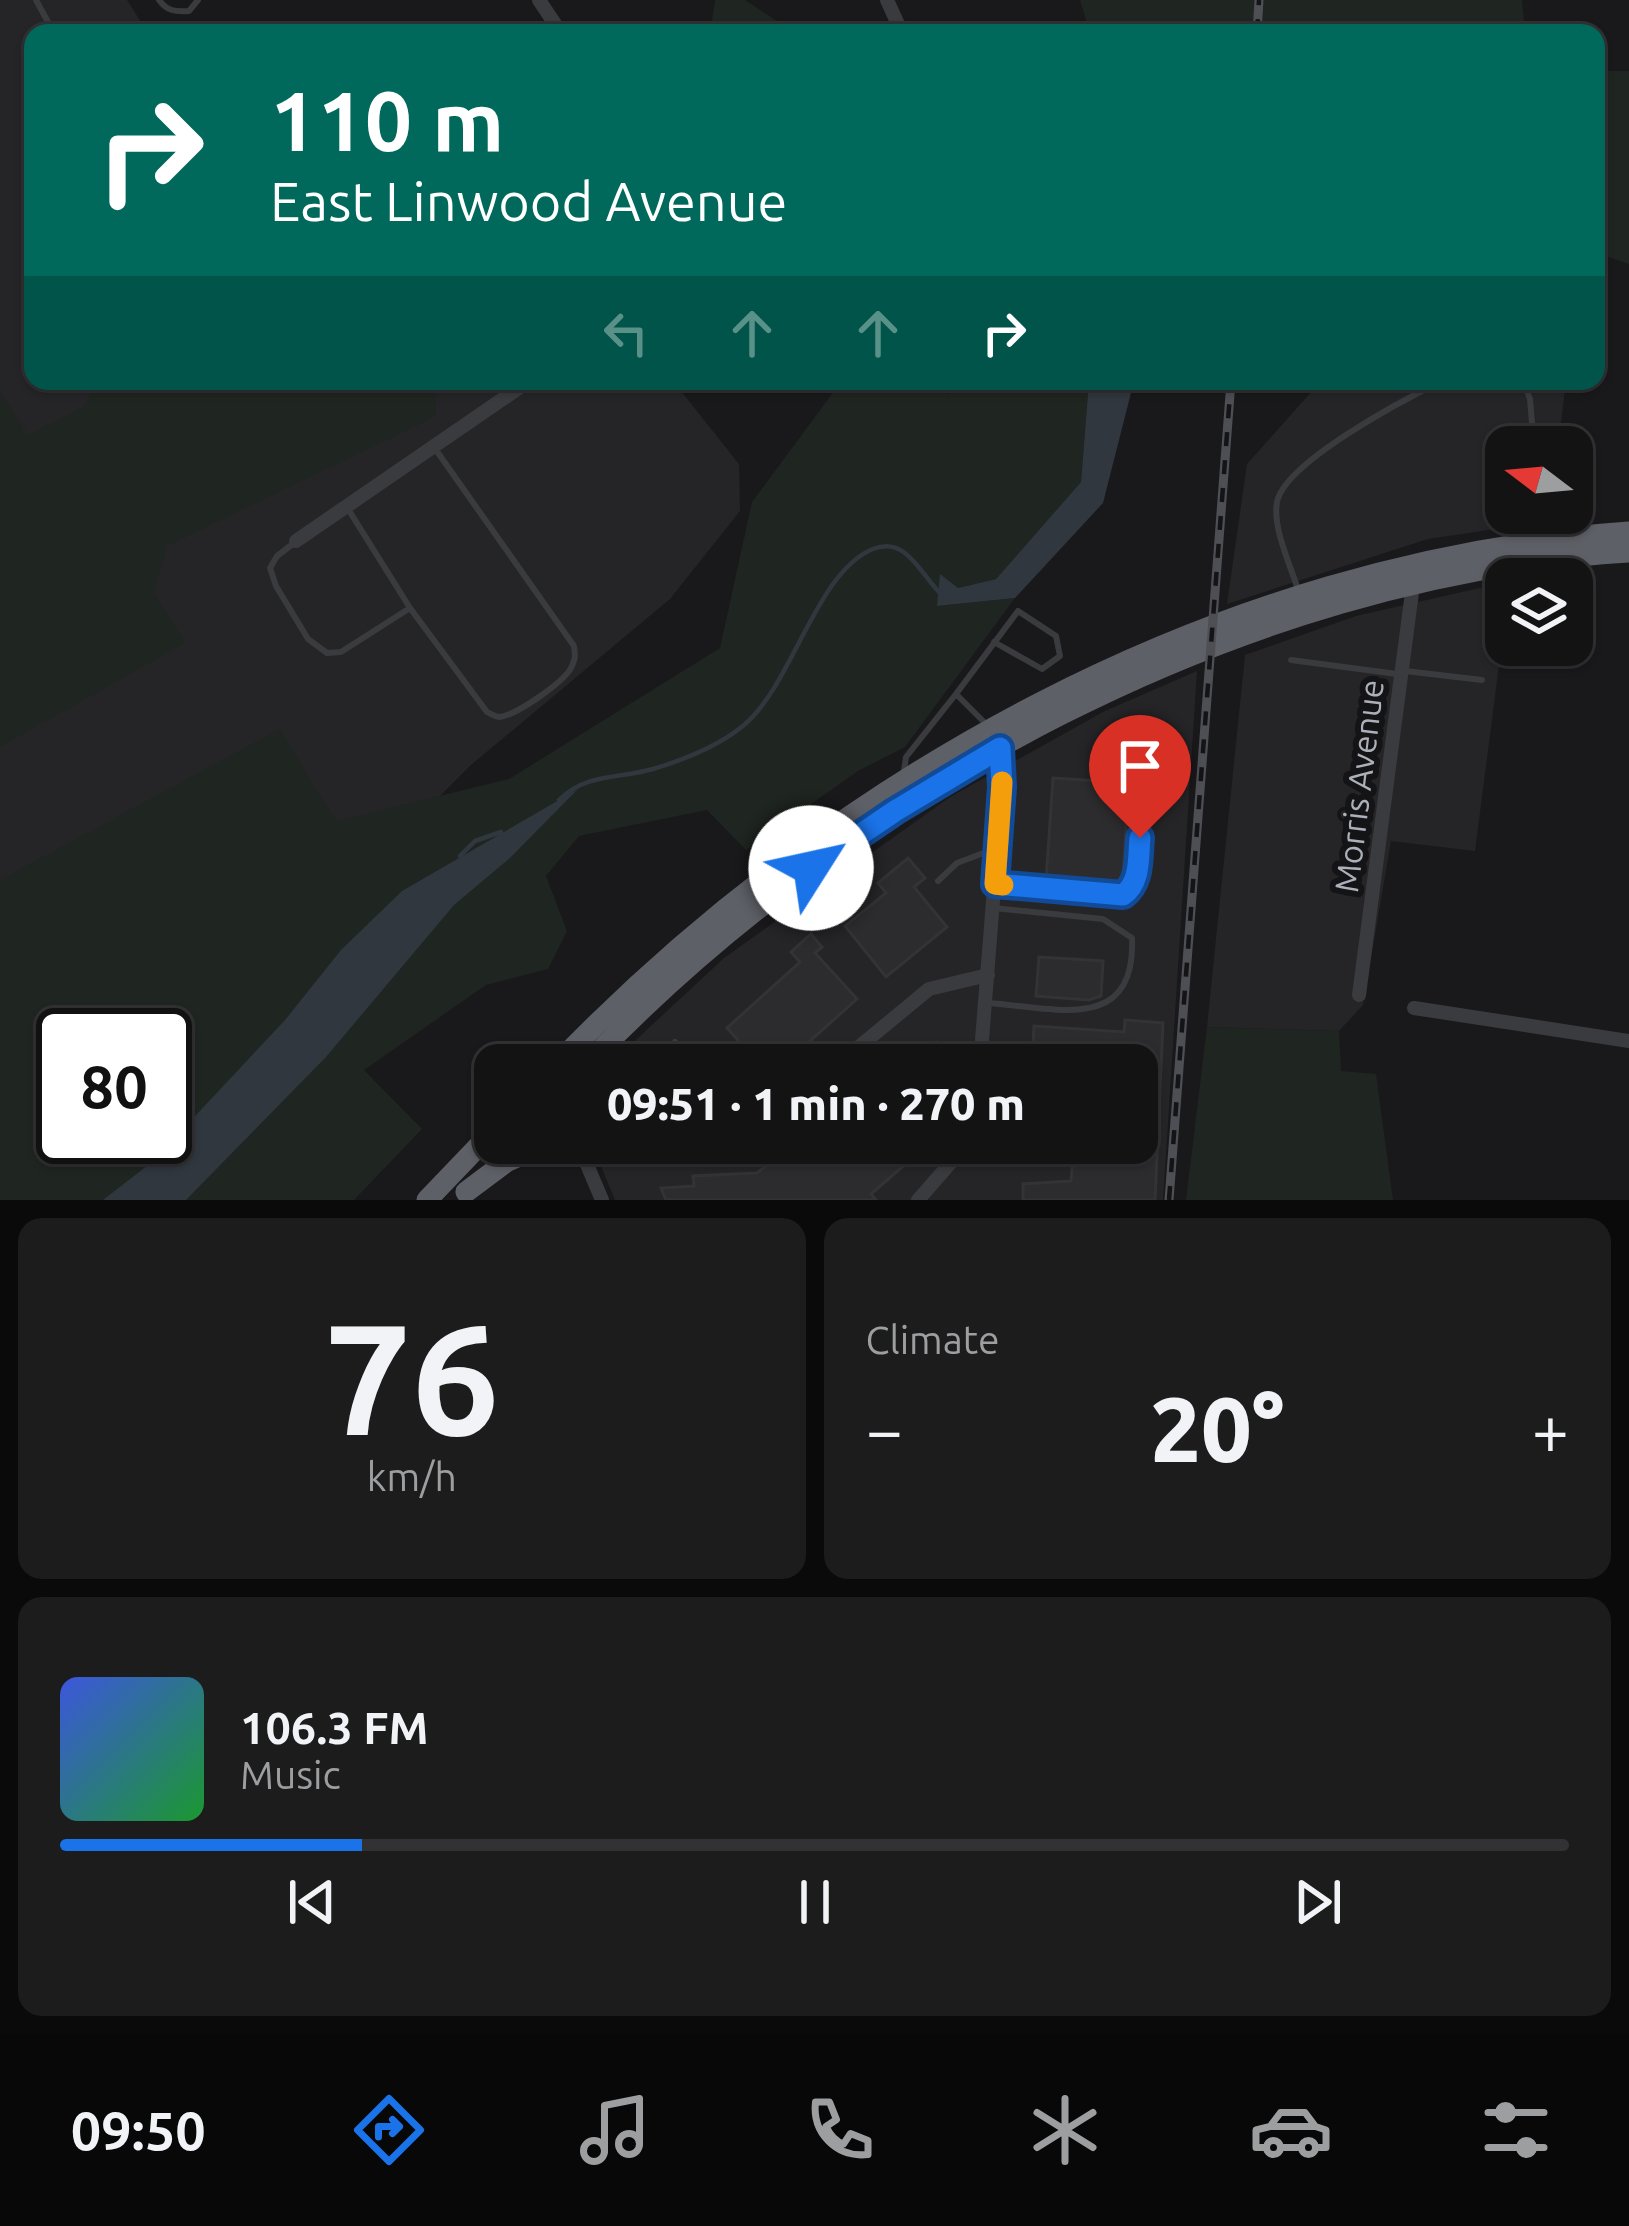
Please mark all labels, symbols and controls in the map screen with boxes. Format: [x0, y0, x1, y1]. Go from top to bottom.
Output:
icon: right [72, 72, 228, 228]
text: 110 m [270, 73, 504, 167]
text: East Linwood Avenue [270, 171, 787, 231]
icon: left [593, 300, 659, 366]
icon: ahead [719, 300, 785, 366]
icon: ahead [845, 300, 911, 366]
icon: right [971, 300, 1037, 366]
north arrow [1485, 426, 1593, 534]
map controls [1485, 426, 1593, 666]
button: layers [1485, 558, 1593, 666]
street label: Morris Avenue [1327, 677, 1390, 894]
pin [1089, 715, 1191, 838]
icon: arrive [1107, 733, 1173, 799]
position arrow [748, 805, 874, 931]
speed limit sign: 80 [36, 1008, 192, 1164]
text: 09:51 · 1 min · 270 m [607, 1078, 1025, 1129]
text: 76 [324, 1290, 500, 1464]
text: Climate [866, 1318, 1000, 1361]
text: 20° [1150, 1378, 1284, 1479]
text: − [866, 1392, 903, 1466]
text: + [1532, 1392, 1569, 1466]
text: km/h [367, 1455, 457, 1498]
text: 106.3 FM [240, 1702, 429, 1753]
text: Music [240, 1753, 341, 1796]
icon: previous [279, 1869, 345, 1935]
icon: pause [782, 1869, 848, 1935]
icon: next [1285, 1869, 1351, 1935]
icon: directions [347, 2088, 431, 2172]
icon: music [573, 2088, 657, 2172]
icon: phone [798, 2088, 882, 2172]
icon: climate [1023, 2088, 1107, 2172]
icon: car [1249, 2088, 1333, 2172]
icon: filters [1474, 2088, 1558, 2172]
text: 09:50 [71, 2100, 206, 2160]

